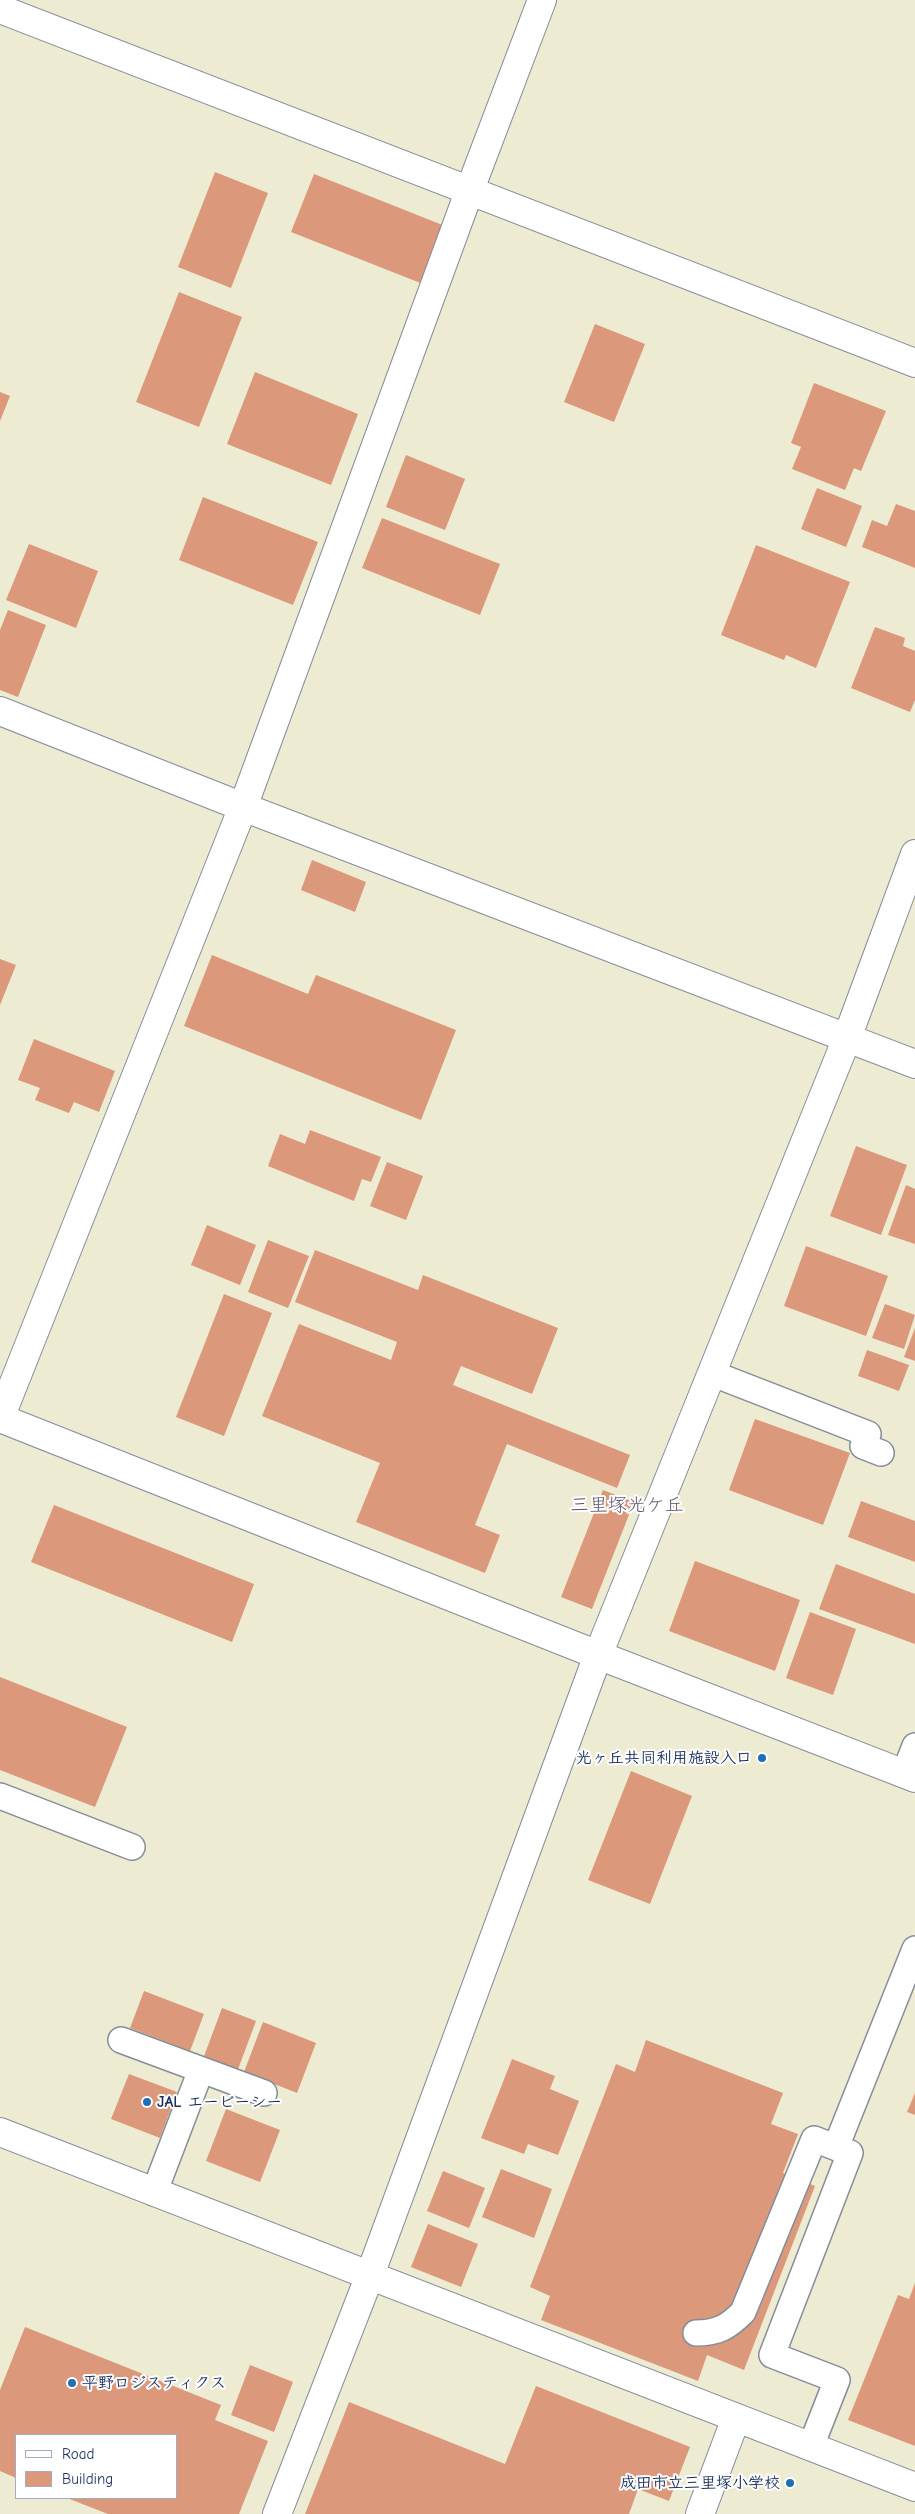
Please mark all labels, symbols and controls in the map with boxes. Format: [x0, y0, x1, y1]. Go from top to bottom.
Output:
district label: 三里塚光ケ丘 [570, 1495, 684, 1517]
place label: 光ヶ丘共同利用施設入口 [576, 1748, 752, 1768]
marker: 光ヶ丘共同利用施設入口 [756, 1752, 768, 1764]
place label: JAL エービーシー [157, 2092, 282, 2112]
marker: JAL エービーシー [141, 2096, 153, 2108]
place label: 平野ロジスティクス [82, 2373, 226, 2393]
marker: 平野ロジスティクス [66, 2377, 78, 2389]
legend [15, 2434, 178, 2499]
text: Road [62, 2445, 94, 2463]
text: Building [62, 2470, 113, 2488]
place label: 成田市立三里塚小学校 [620, 2473, 780, 2493]
marker: 成田市立三里塚小学校 [784, 2477, 796, 2489]

